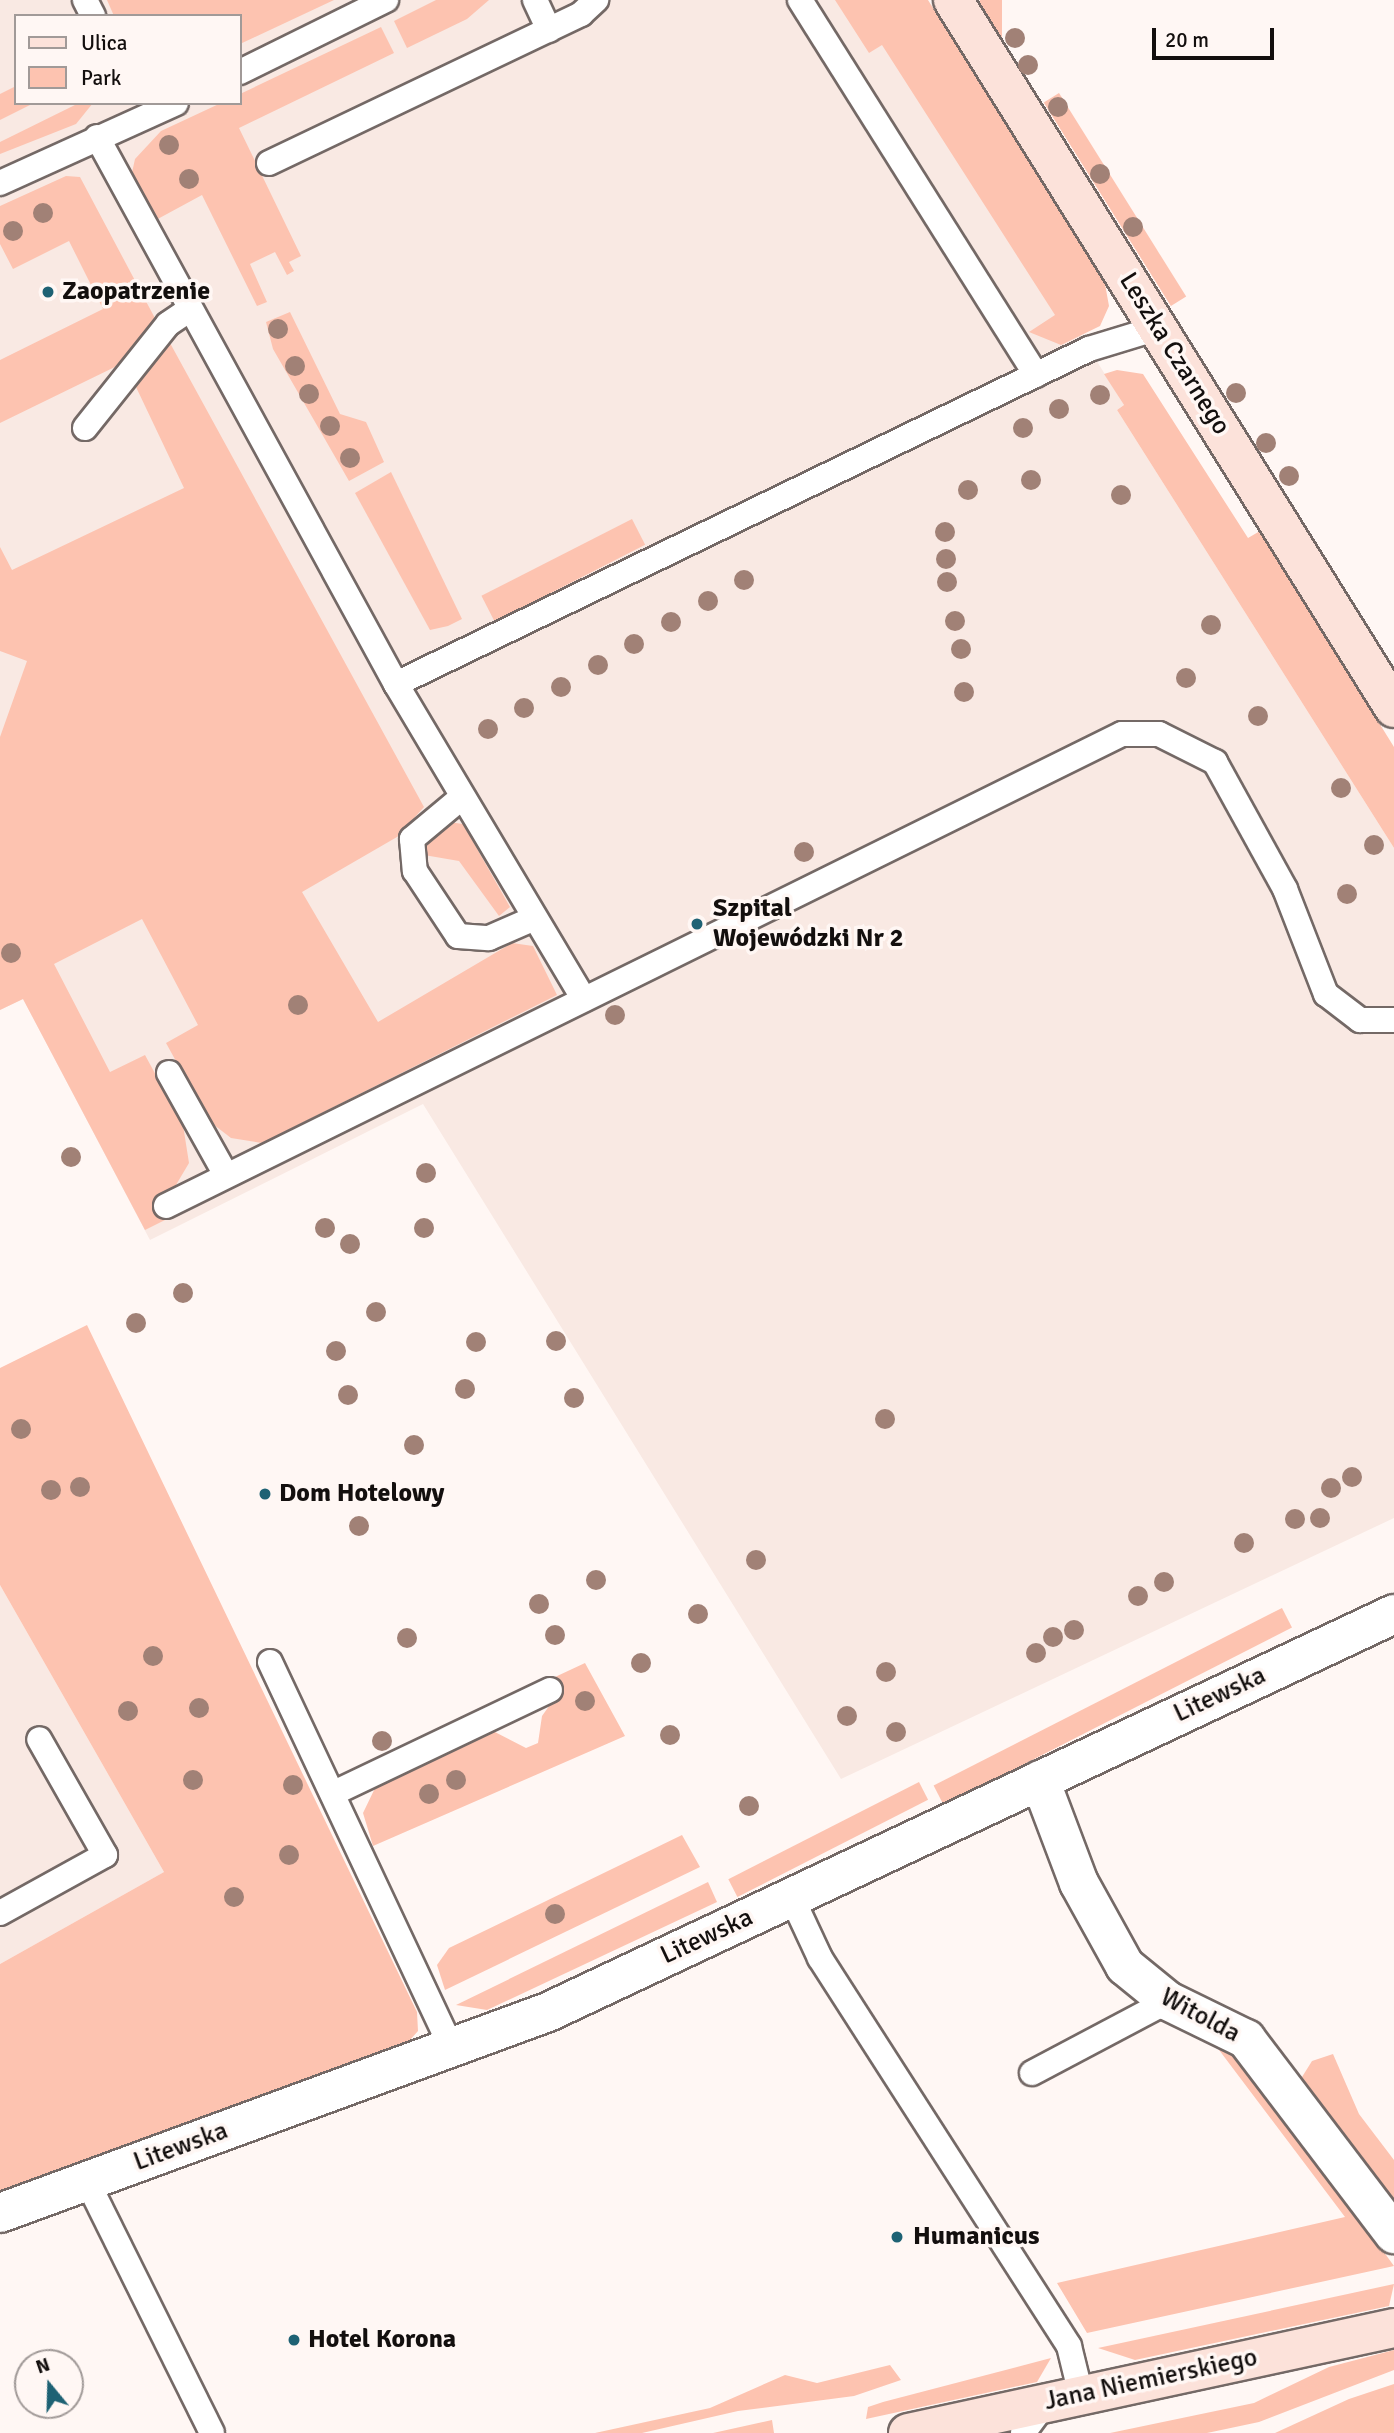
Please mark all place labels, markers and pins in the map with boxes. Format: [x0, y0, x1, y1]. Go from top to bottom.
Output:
place label: Zaopatrzenie [62, 276, 210, 308]
marker: Zaopatrzenie [40, 284, 56, 300]
place label: Szpital Wojewódzki Nr 2 [713, 893, 904, 954]
marker: Szpital Wojewódzki Nr 2 [687, 914, 707, 934]
place label: Dom Hotelowy [279, 1478, 445, 1510]
marker: Dom Hotelowy [257, 1486, 273, 1502]
place label: Humanicus [913, 2221, 1040, 2253]
marker: Humanicus [887, 2227, 907, 2247]
place label: Hotel Korona [308, 2324, 456, 2356]
marker: Hotel Korona [286, 2332, 302, 2348]

